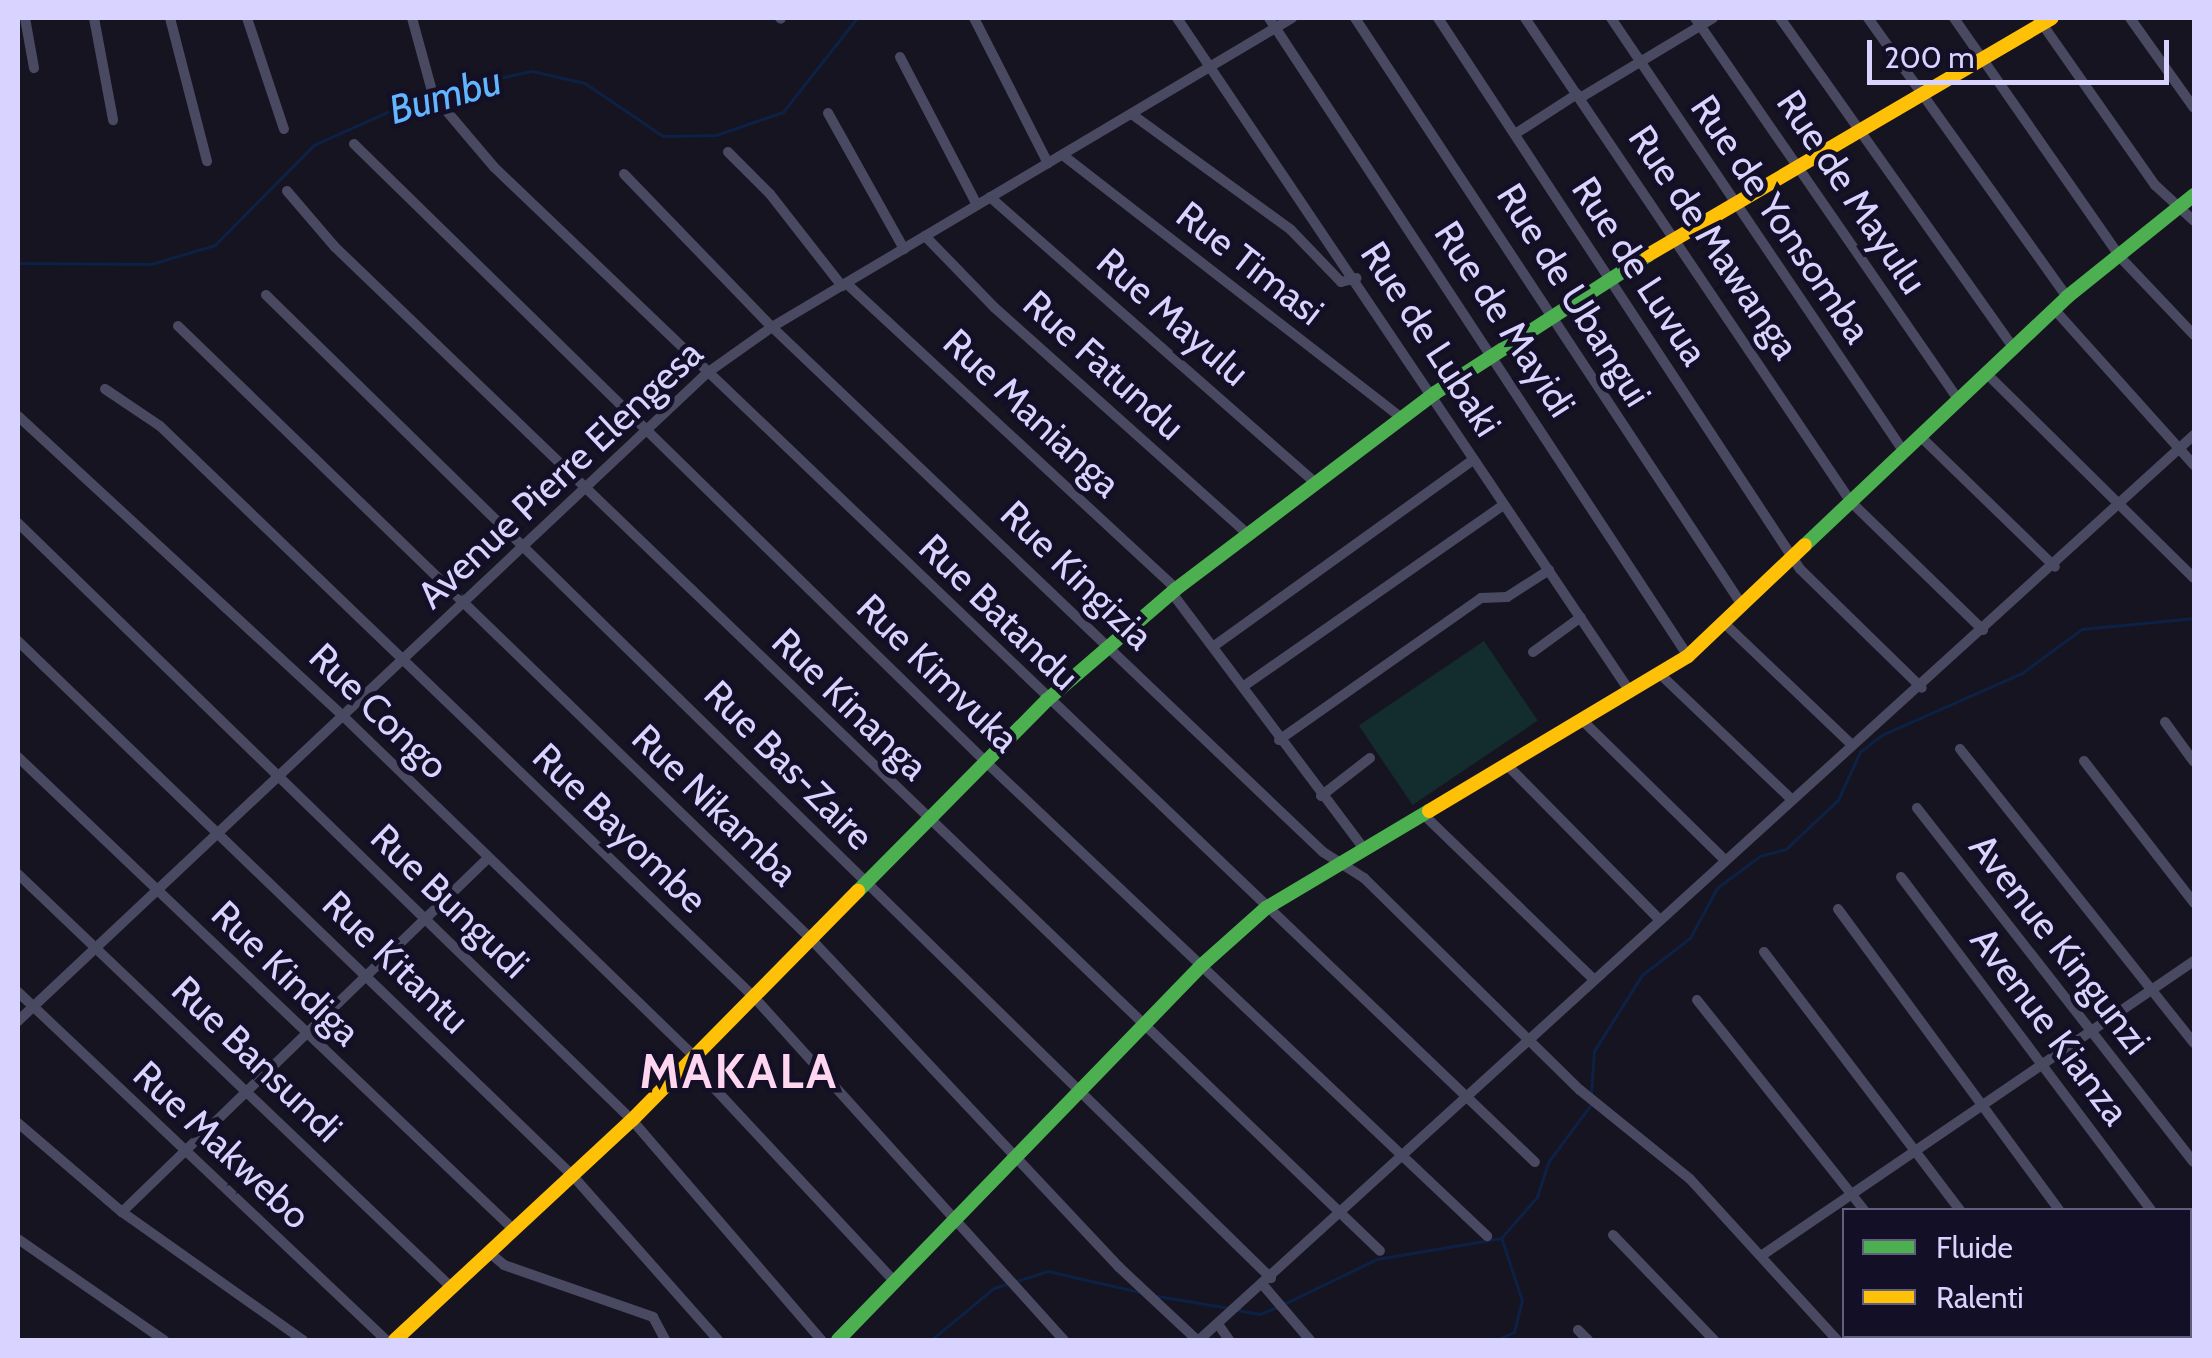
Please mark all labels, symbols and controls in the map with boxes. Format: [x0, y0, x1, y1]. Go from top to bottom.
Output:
scale bar [1872, 20, 2174, 82]
text: 200 m [1884, 39, 1975, 76]
water label: Bumbu [383, 56, 507, 134]
street label: Rue de Mayulu [1767, 82, 1937, 302]
street label: Rue de Yonsomba [1681, 86, 1881, 352]
street label: Rue de Mawanga [1619, 117, 1809, 367]
street label: Rue de Luvua [1562, 168, 1718, 374]
street label: Rue de Ubangui [1487, 175, 1661, 415]
street label: Rue Timasi [1168, 192, 1332, 334]
street label: Rue de Mayidi [1425, 213, 1585, 425]
street label: Rue de Lubaki [1351, 233, 1511, 445]
street label: Rue Mayulu [1088, 239, 1258, 395]
street label: Rue Fatundu [1014, 281, 1194, 449]
street label: Rue Manianga [934, 320, 1130, 506]
street label: Avenue Pierre Elengesa [408, 330, 712, 618]
street label: Rue Kingizia [991, 491, 1163, 659]
street label: Rue Batandu [910, 525, 1088, 699]
street label: Rue Kimvuka [848, 585, 1028, 761]
street label: Rue Kinanga [763, 619, 937, 789]
street label: Rue Congo [300, 634, 458, 788]
street label: Rue Bas-Zaire [695, 671, 883, 859]
street label: Rue Nikamba [623, 715, 807, 895]
street label: Rue Bayombe [524, 734, 716, 922]
street label: Rue Bungudi [362, 814, 538, 988]
street label: Avenue Kingunzi [1960, 825, 2160, 1063]
street label: Rue Kitantu [313, 881, 479, 1043]
street label: Rue Kindiga [202, 891, 370, 1055]
street label: Avenue Kianza [1961, 918, 2139, 1134]
street label: Rue Bansundi [163, 967, 351, 1151]
district label: MAKALA [639, 1043, 839, 1101]
street label: Rue Makwebo [124, 1052, 320, 1238]
legend [1842, 1208, 2192, 1338]
text: Fluide [1936, 1229, 2013, 1266]
text: Ralenti [1936, 1279, 2024, 1316]

